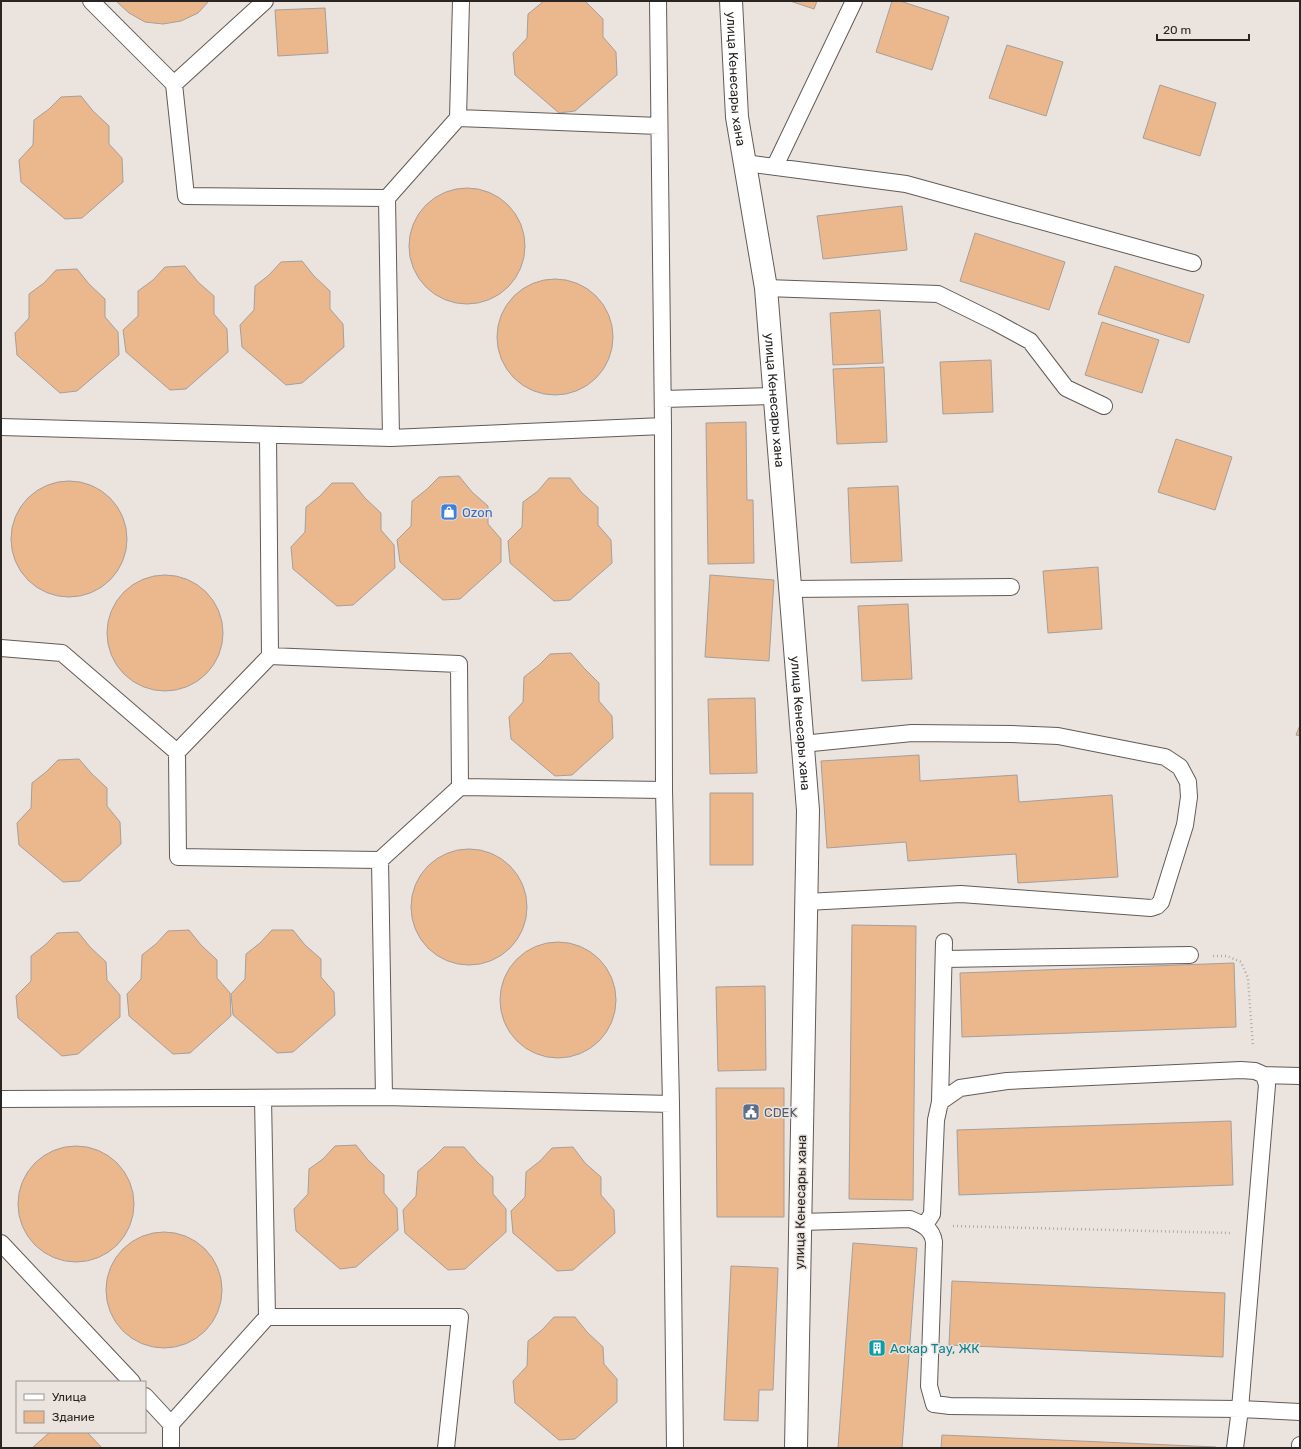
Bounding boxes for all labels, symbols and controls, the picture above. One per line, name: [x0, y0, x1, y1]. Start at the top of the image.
street label: улица Кенесары хана: [724, 11, 749, 147]
scale bar: [1157, 16, 1249, 42]
text: 20 m: [1163, 23, 1191, 37]
street label: улица Кенесары хана: [762, 332, 787, 468]
shop icon: Ozon: [439, 502, 459, 522]
place label: Ozon: [462, 505, 493, 520]
street label: улица Кенесары хана: [788, 655, 813, 791]
public building icon: CDEK: [741, 1102, 761, 1122]
place label: CDEK: [764, 1105, 797, 1120]
street label: улица Кенесары хана: [792, 1135, 809, 1270]
building icon: Аскар Тау, ЖК: [867, 1338, 887, 1358]
place label: Аскар Тау, ЖК: [890, 1341, 980, 1356]
legend: [16, 1381, 146, 1433]
text: Улица: [52, 1390, 86, 1404]
text: Здание: [52, 1410, 95, 1424]

